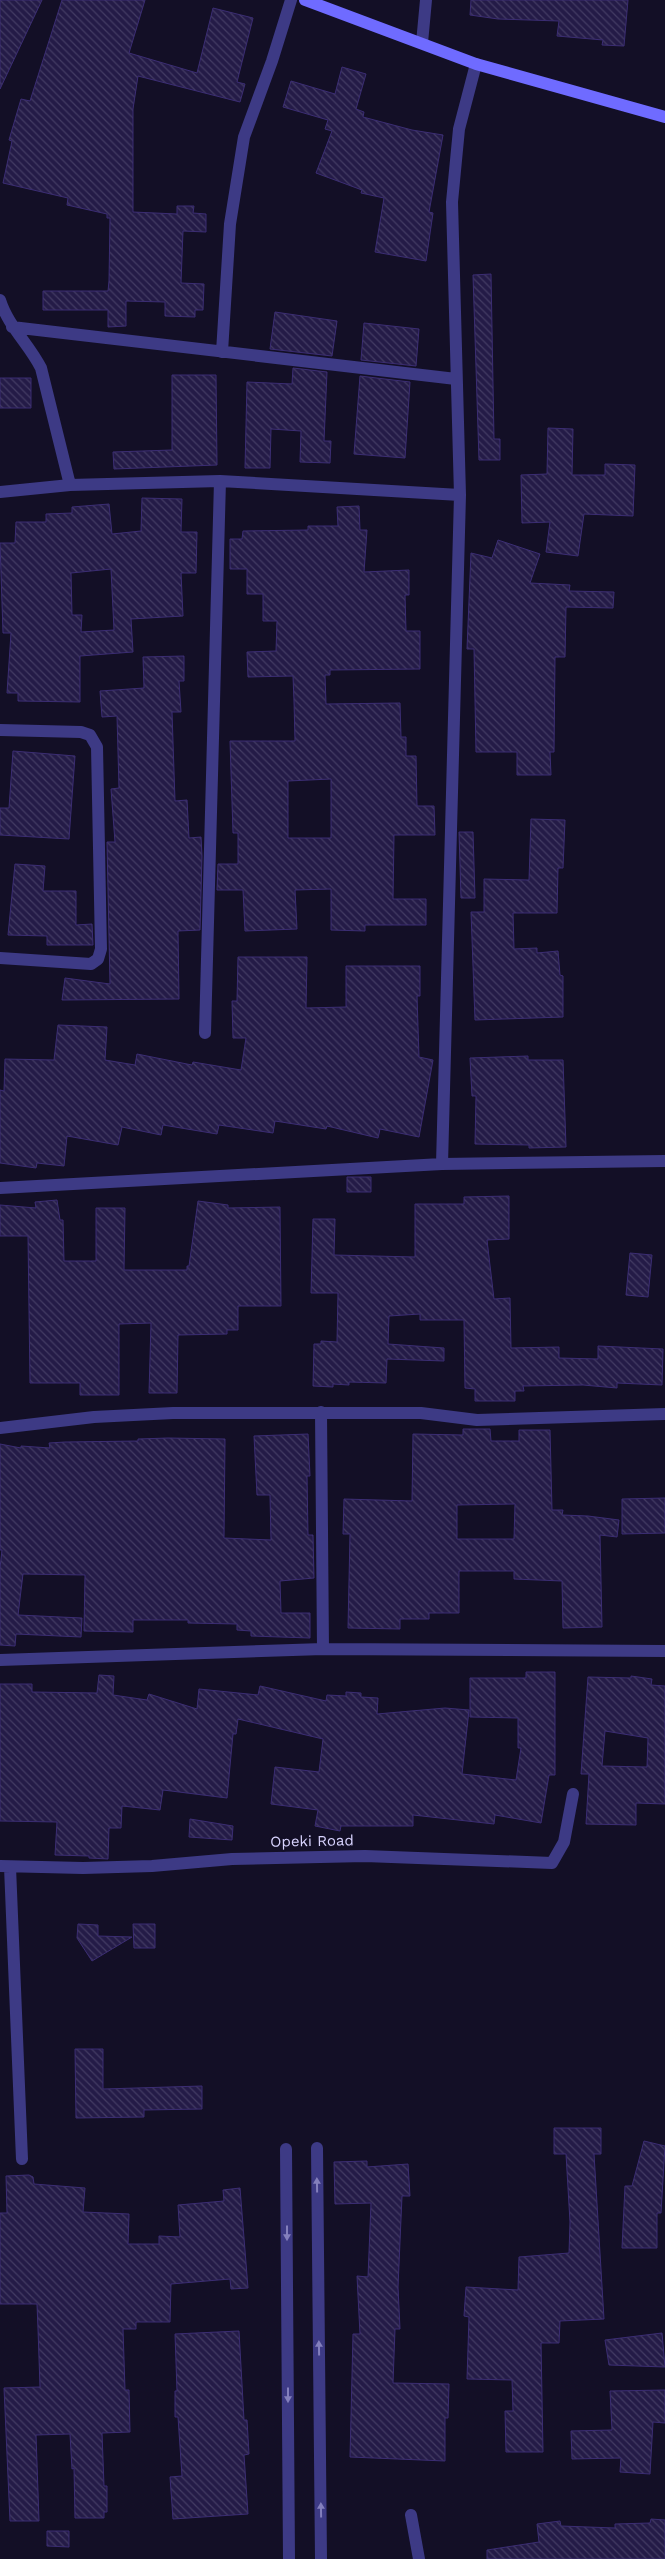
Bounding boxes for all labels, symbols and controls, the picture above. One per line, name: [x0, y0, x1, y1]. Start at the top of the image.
street label: Opeki Road: [270, 1831, 354, 1851]
one-way arrow: [313, 2177, 321, 2193]
one-way arrow: [283, 2225, 291, 2241]
one-way arrow: [315, 2340, 323, 2356]
one-way arrow: [284, 2387, 292, 2403]
one-way arrow: [317, 2502, 325, 2518]

